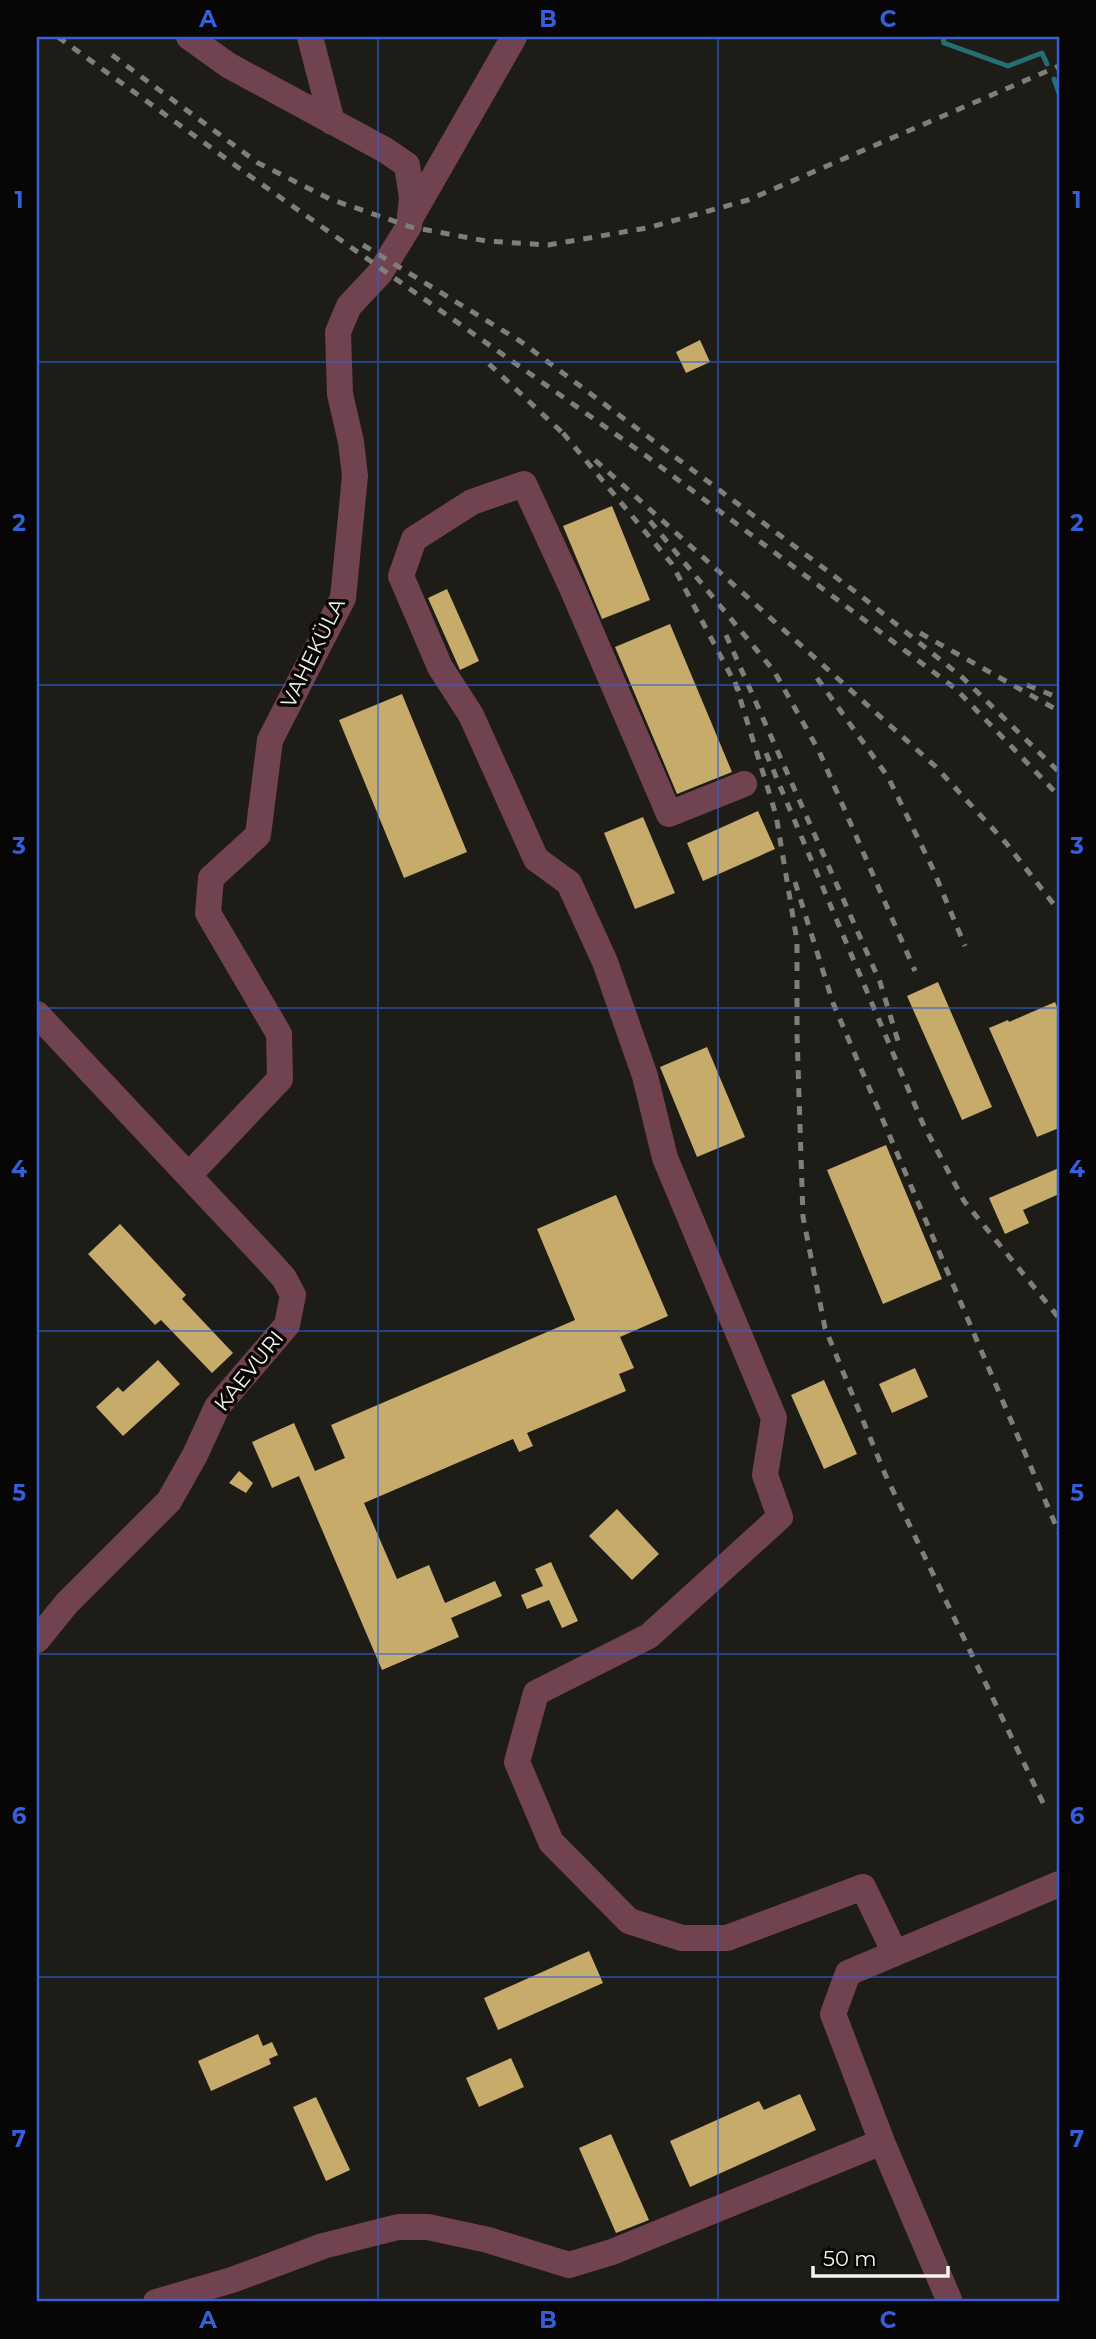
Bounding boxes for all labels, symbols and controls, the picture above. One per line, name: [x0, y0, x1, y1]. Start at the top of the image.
text: A: [198, 5, 217, 33]
text: B: [539, 5, 557, 33]
text: C: [880, 5, 897, 33]
text: 1: [14, 186, 24, 214]
text: 1: [1072, 186, 1082, 214]
text: 2: [12, 509, 26, 537]
text: 2: [1070, 509, 1084, 537]
street label: VAHEKÜLA: [275, 593, 350, 712]
text: 3: [11, 832, 26, 860]
text: 3: [1069, 832, 1084, 860]
text: 4: [11, 1155, 27, 1183]
text: 4: [1069, 1155, 1085, 1183]
street label: KAEVURI: [209, 1325, 289, 1416]
text: 5: [12, 1479, 26, 1507]
text: 5: [1070, 1479, 1084, 1507]
text: 6: [12, 1802, 27, 1830]
text: 6: [1070, 1802, 1085, 1830]
text: 7: [12, 2125, 26, 2153]
text: 7: [1070, 2125, 1084, 2153]
scale bar: [813, 2234, 947, 2278]
text: 50 m: [823, 2246, 877, 2271]
text: A: [198, 2306, 217, 2334]
text: B: [539, 2306, 557, 2334]
text: C: [880, 2306, 897, 2334]

